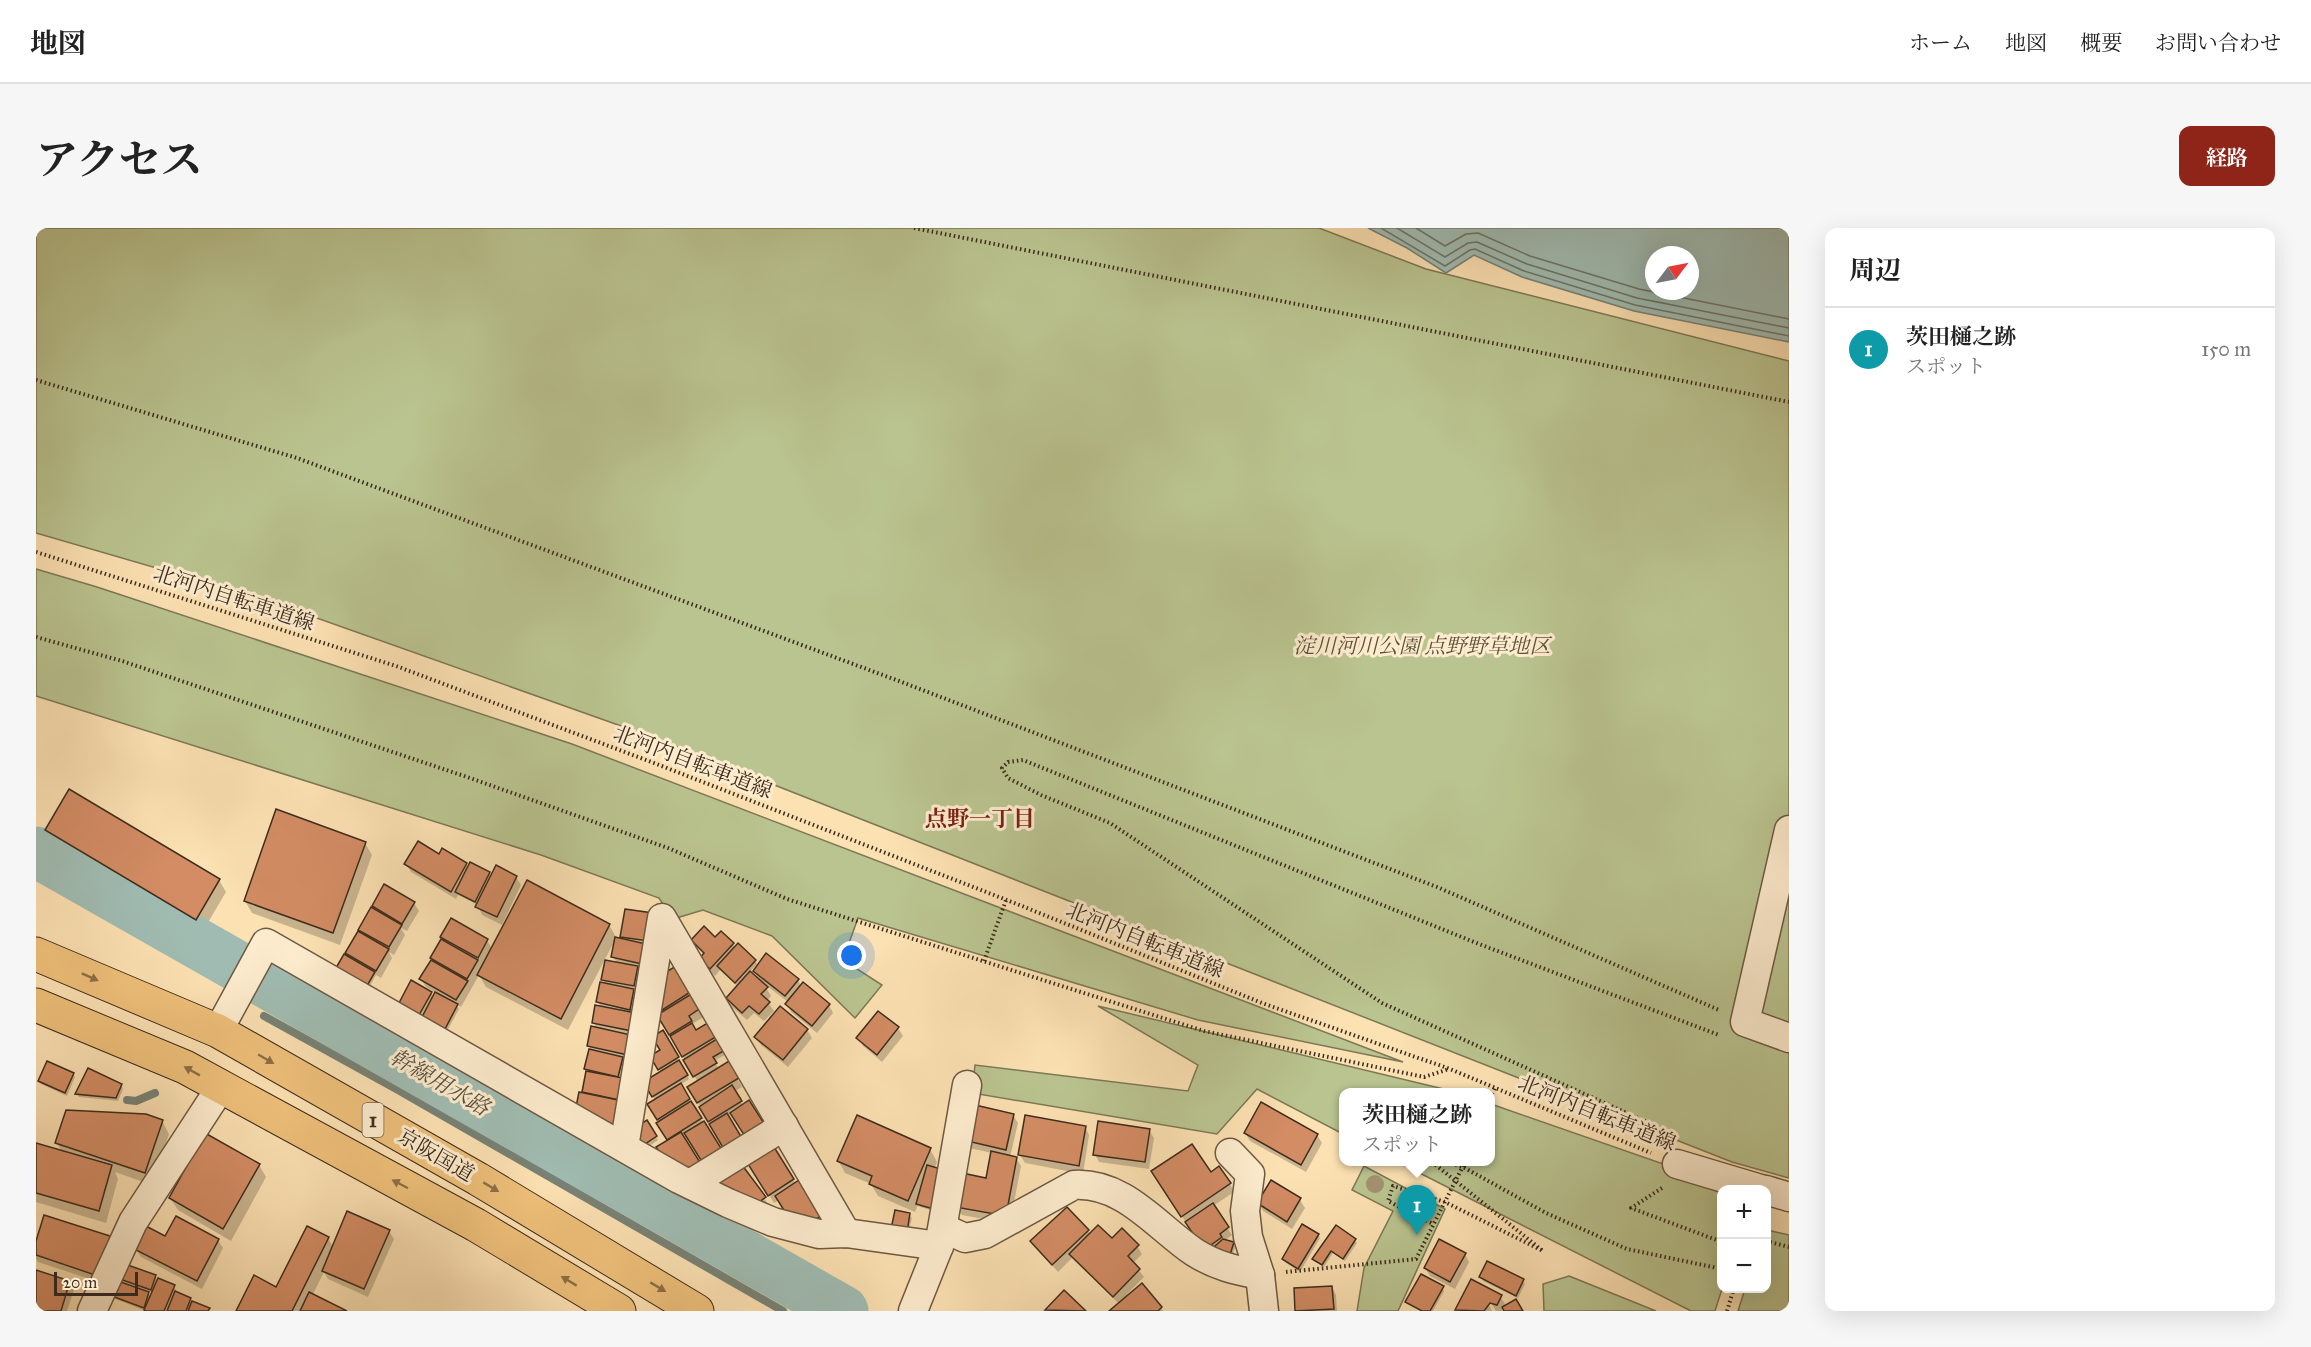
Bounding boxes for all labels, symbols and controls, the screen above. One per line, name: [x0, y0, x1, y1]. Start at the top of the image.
text: 地図: [30, 26, 86, 61]
text: ホーム: [1909, 30, 1972, 56]
text: 地図: [2005, 30, 2047, 56]
text: 概要: [2080, 30, 2122, 56]
text: お問い合わせ: [2155, 30, 2281, 56]
button: 経路: [2179, 126, 2275, 186]
text: アクセス: [36, 134, 203, 186]
north arrow: [1645, 246, 1699, 300]
text: 周辺: [1849, 254, 1901, 286]
text: 茨田樋之跡: [1906, 323, 2016, 350]
text: 1: [1865, 337, 1872, 361]
text: 150 m: [2201, 337, 2251, 361]
text: スポット: [1906, 354, 1986, 378]
street label: 北河内自転車道線: [150, 560, 318, 636]
park label: 淀川河川公園 点野野草地区: [1294, 633, 1553, 659]
street label: 北河内自転車道線: [610, 720, 776, 804]
district label: 点野一丁目: [925, 805, 1035, 832]
street label: 北河内自転車道線: [1062, 896, 1228, 984]
your location: [837, 941, 866, 970]
one-way arrow: [81, 973, 98, 982]
water label: 幹線用水路: [386, 1043, 496, 1122]
one-way arrow: [258, 1054, 275, 1064]
one-way arrow: [183, 1066, 200, 1076]
street label: 北河内自転車道線: [1514, 1069, 1680, 1157]
popup: [1339, 1088, 1495, 1166]
text: 茨田樋之跡: [1362, 1101, 1472, 1128]
road number: 1: [362, 1103, 384, 1137]
street label: 京阪国道: [393, 1123, 479, 1187]
text: スポット: [1362, 1132, 1442, 1156]
one-way arrow: [391, 1179, 408, 1189]
one-way arrow: [483, 1181, 499, 1192]
map controls: [1717, 1185, 1771, 1293]
button: +: [1717, 1185, 1771, 1239]
pin: 1: [1398, 1186, 1436, 1235]
button: −: [1717, 1239, 1771, 1293]
scale bar: [54, 1269, 138, 1296]
text: 20 m: [63, 1273, 97, 1292]
one-way arrow: [561, 1275, 577, 1286]
one-way arrow: [650, 1282, 666, 1293]

